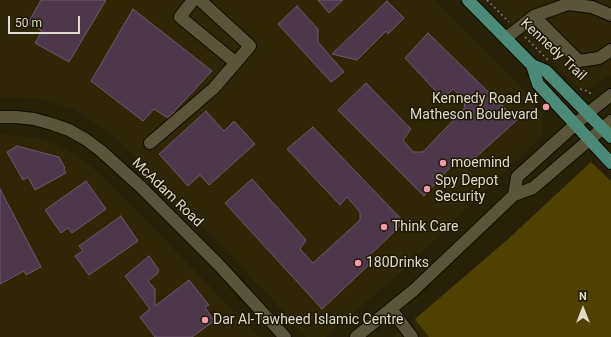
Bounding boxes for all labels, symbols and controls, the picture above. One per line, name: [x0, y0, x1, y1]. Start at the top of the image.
scale bar: [10, 8, 82, 34]
street label: Kennedy Trail: [517, 15, 589, 85]
text: 50 m: [15, 16, 42, 30]
place label: Kennedy Road At Matheson Boulevard: [410, 91, 538, 124]
marker: Kennedy Road At Matheson Boulevard: [541, 102, 551, 112]
street label: McAdam Road: [128, 155, 206, 231]
place label: moemind: [451, 155, 510, 171]
marker: moemind: [438, 158, 448, 168]
place label: Spy Depot Security: [435, 173, 498, 206]
marker: Spy Depot Security: [422, 184, 432, 194]
place label: Think Care: [392, 219, 459, 235]
marker: Think Care: [379, 222, 389, 232]
place label: 180Drinks: [366, 255, 429, 271]
marker: 180Drinks: [353, 258, 363, 268]
north arrow: [563, 289, 603, 329]
text: N: [579, 290, 587, 303]
place label: Dar Al-Tawheed Islamic Centre: [213, 312, 403, 328]
marker: Dar Al-Tawheed Islamic Centre: [200, 315, 210, 325]

